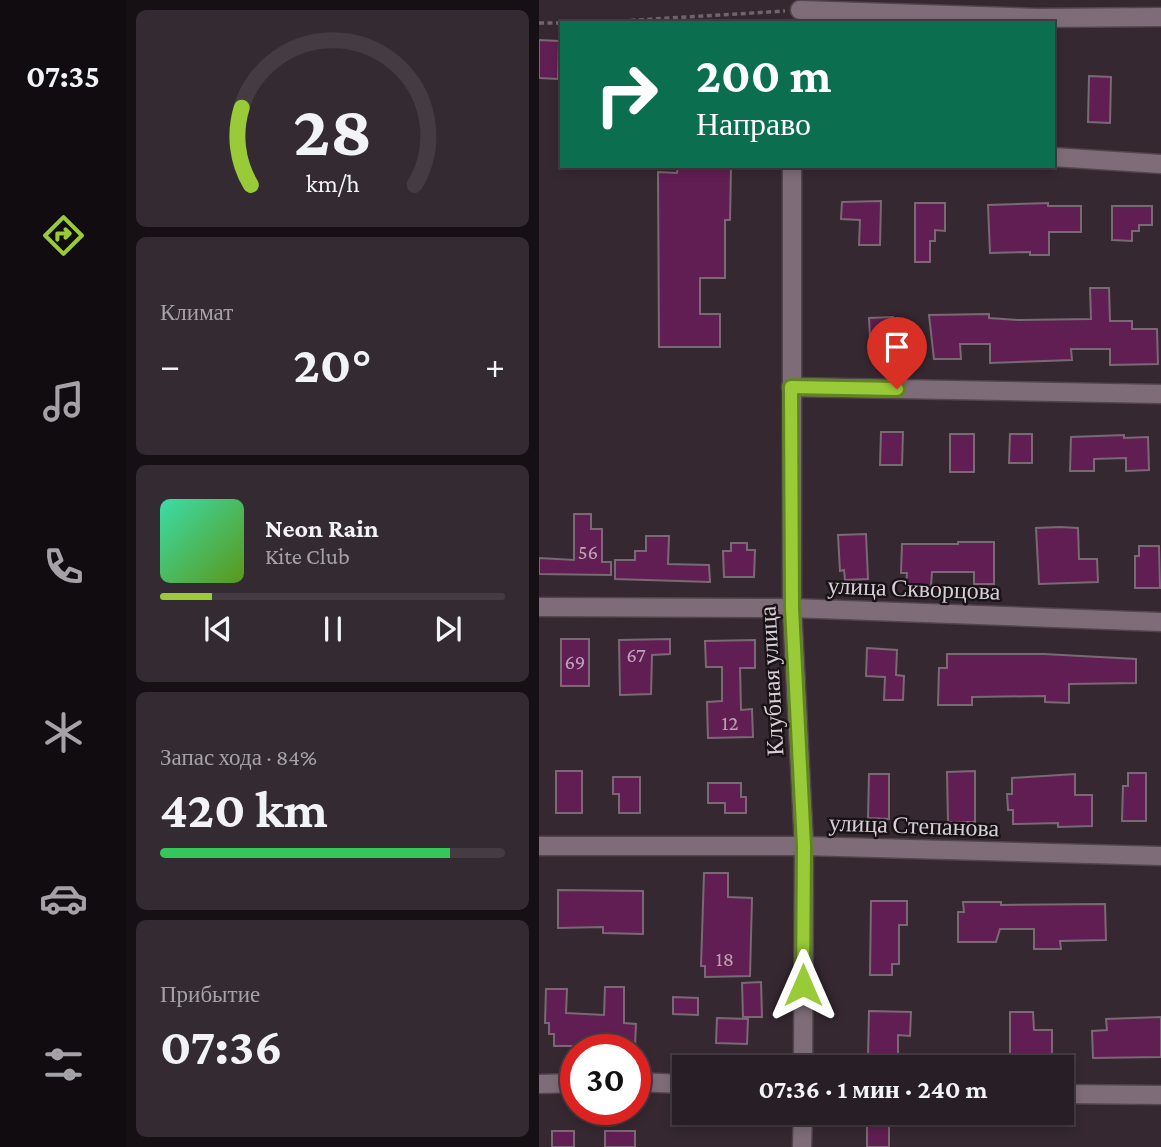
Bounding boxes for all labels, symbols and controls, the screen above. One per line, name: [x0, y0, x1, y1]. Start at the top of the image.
text: 200 m: [696, 48, 831, 103]
icon: right: [581, 49, 672, 140]
text: 07:35: [26, 58, 100, 94]
text: 28: [293, 90, 372, 171]
text: Направо: [696, 106, 811, 142]
text: km/h: [306, 170, 359, 197]
icon: directions: [39, 211, 88, 260]
text: Климат: [160, 299, 233, 325]
pin: [867, 317, 927, 389]
icon: arrive: [878, 328, 916, 366]
text: 20°: [293, 335, 372, 393]
text: −: [160, 344, 180, 386]
text: +: [485, 344, 505, 386]
icon: music: [39, 377, 88, 426]
text: Neon Rain: [265, 514, 379, 543]
house number: 56: [578, 540, 598, 564]
icon: phone: [39, 542, 88, 591]
text: Kite Club: [265, 543, 350, 569]
street label: улица Скворцова: [827, 571, 1001, 605]
street label: Клубная улица: [754, 605, 788, 757]
icon: previous: [199, 610, 237, 648]
icon: pause: [314, 610, 352, 648]
icon: next: [429, 610, 467, 648]
house number: 67: [626, 643, 646, 667]
house number: 69: [565, 650, 585, 674]
icon: climate: [39, 708, 88, 757]
house number: 12: [722, 711, 738, 735]
text: Запас хода · 84%: [160, 744, 317, 770]
text: 420 km: [160, 780, 328, 838]
street label: улица Степанова: [828, 809, 1000, 841]
icon: car: [39, 874, 88, 923]
house number: 18: [716, 947, 734, 971]
position arrow: [766, 948, 840, 1022]
text: Прибытие: [160, 981, 260, 1007]
text: 07:36: [160, 1017, 283, 1075]
speed limit sign: 30: [560, 1034, 651, 1125]
icon: filters: [39, 1040, 88, 1089]
text: 07:36 · 1 мин · 240 m: [759, 1075, 988, 1104]

